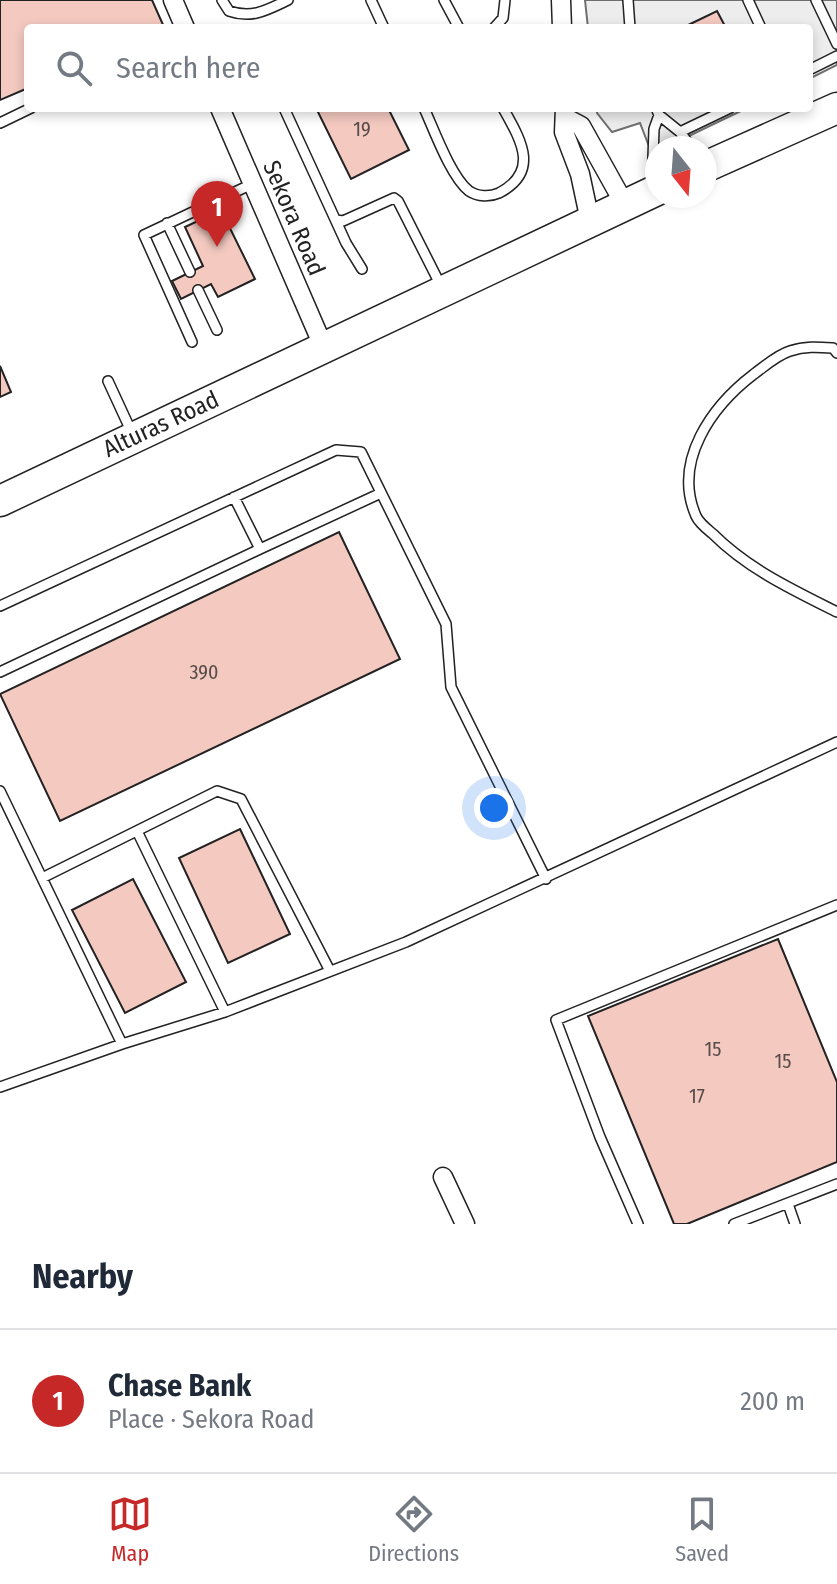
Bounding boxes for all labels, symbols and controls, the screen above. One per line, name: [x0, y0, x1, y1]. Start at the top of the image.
search box: [24, 24, 813, 112]
icon: search: [52, 46, 96, 90]
text: Search here: [116, 50, 261, 86]
house number: 19: [353, 117, 371, 141]
north arrow: [645, 136, 717, 208]
street label: Sekora Road: [257, 156, 331, 280]
pin: 1: [191, 181, 243, 247]
street label: Alturas Road: [99, 385, 223, 463]
house number: 390: [190, 660, 218, 684]
your location: [474, 788, 514, 828]
house number: 15: [705, 1037, 721, 1061]
house number: 15: [775, 1049, 791, 1073]
house number: 17: [689, 1084, 705, 1108]
text: Nearby: [32, 1256, 133, 1297]
text: Chase Bank: [108, 1368, 251, 1404]
text: 1: [53, 1386, 64, 1417]
text: 200 m: [740, 1386, 805, 1417]
text: Place · Sekora Road: [108, 1404, 314, 1435]
tab: Map: [108, 1492, 152, 1567]
tab: Directions: [368, 1492, 459, 1567]
tab: Saved: [675, 1492, 729, 1567]

